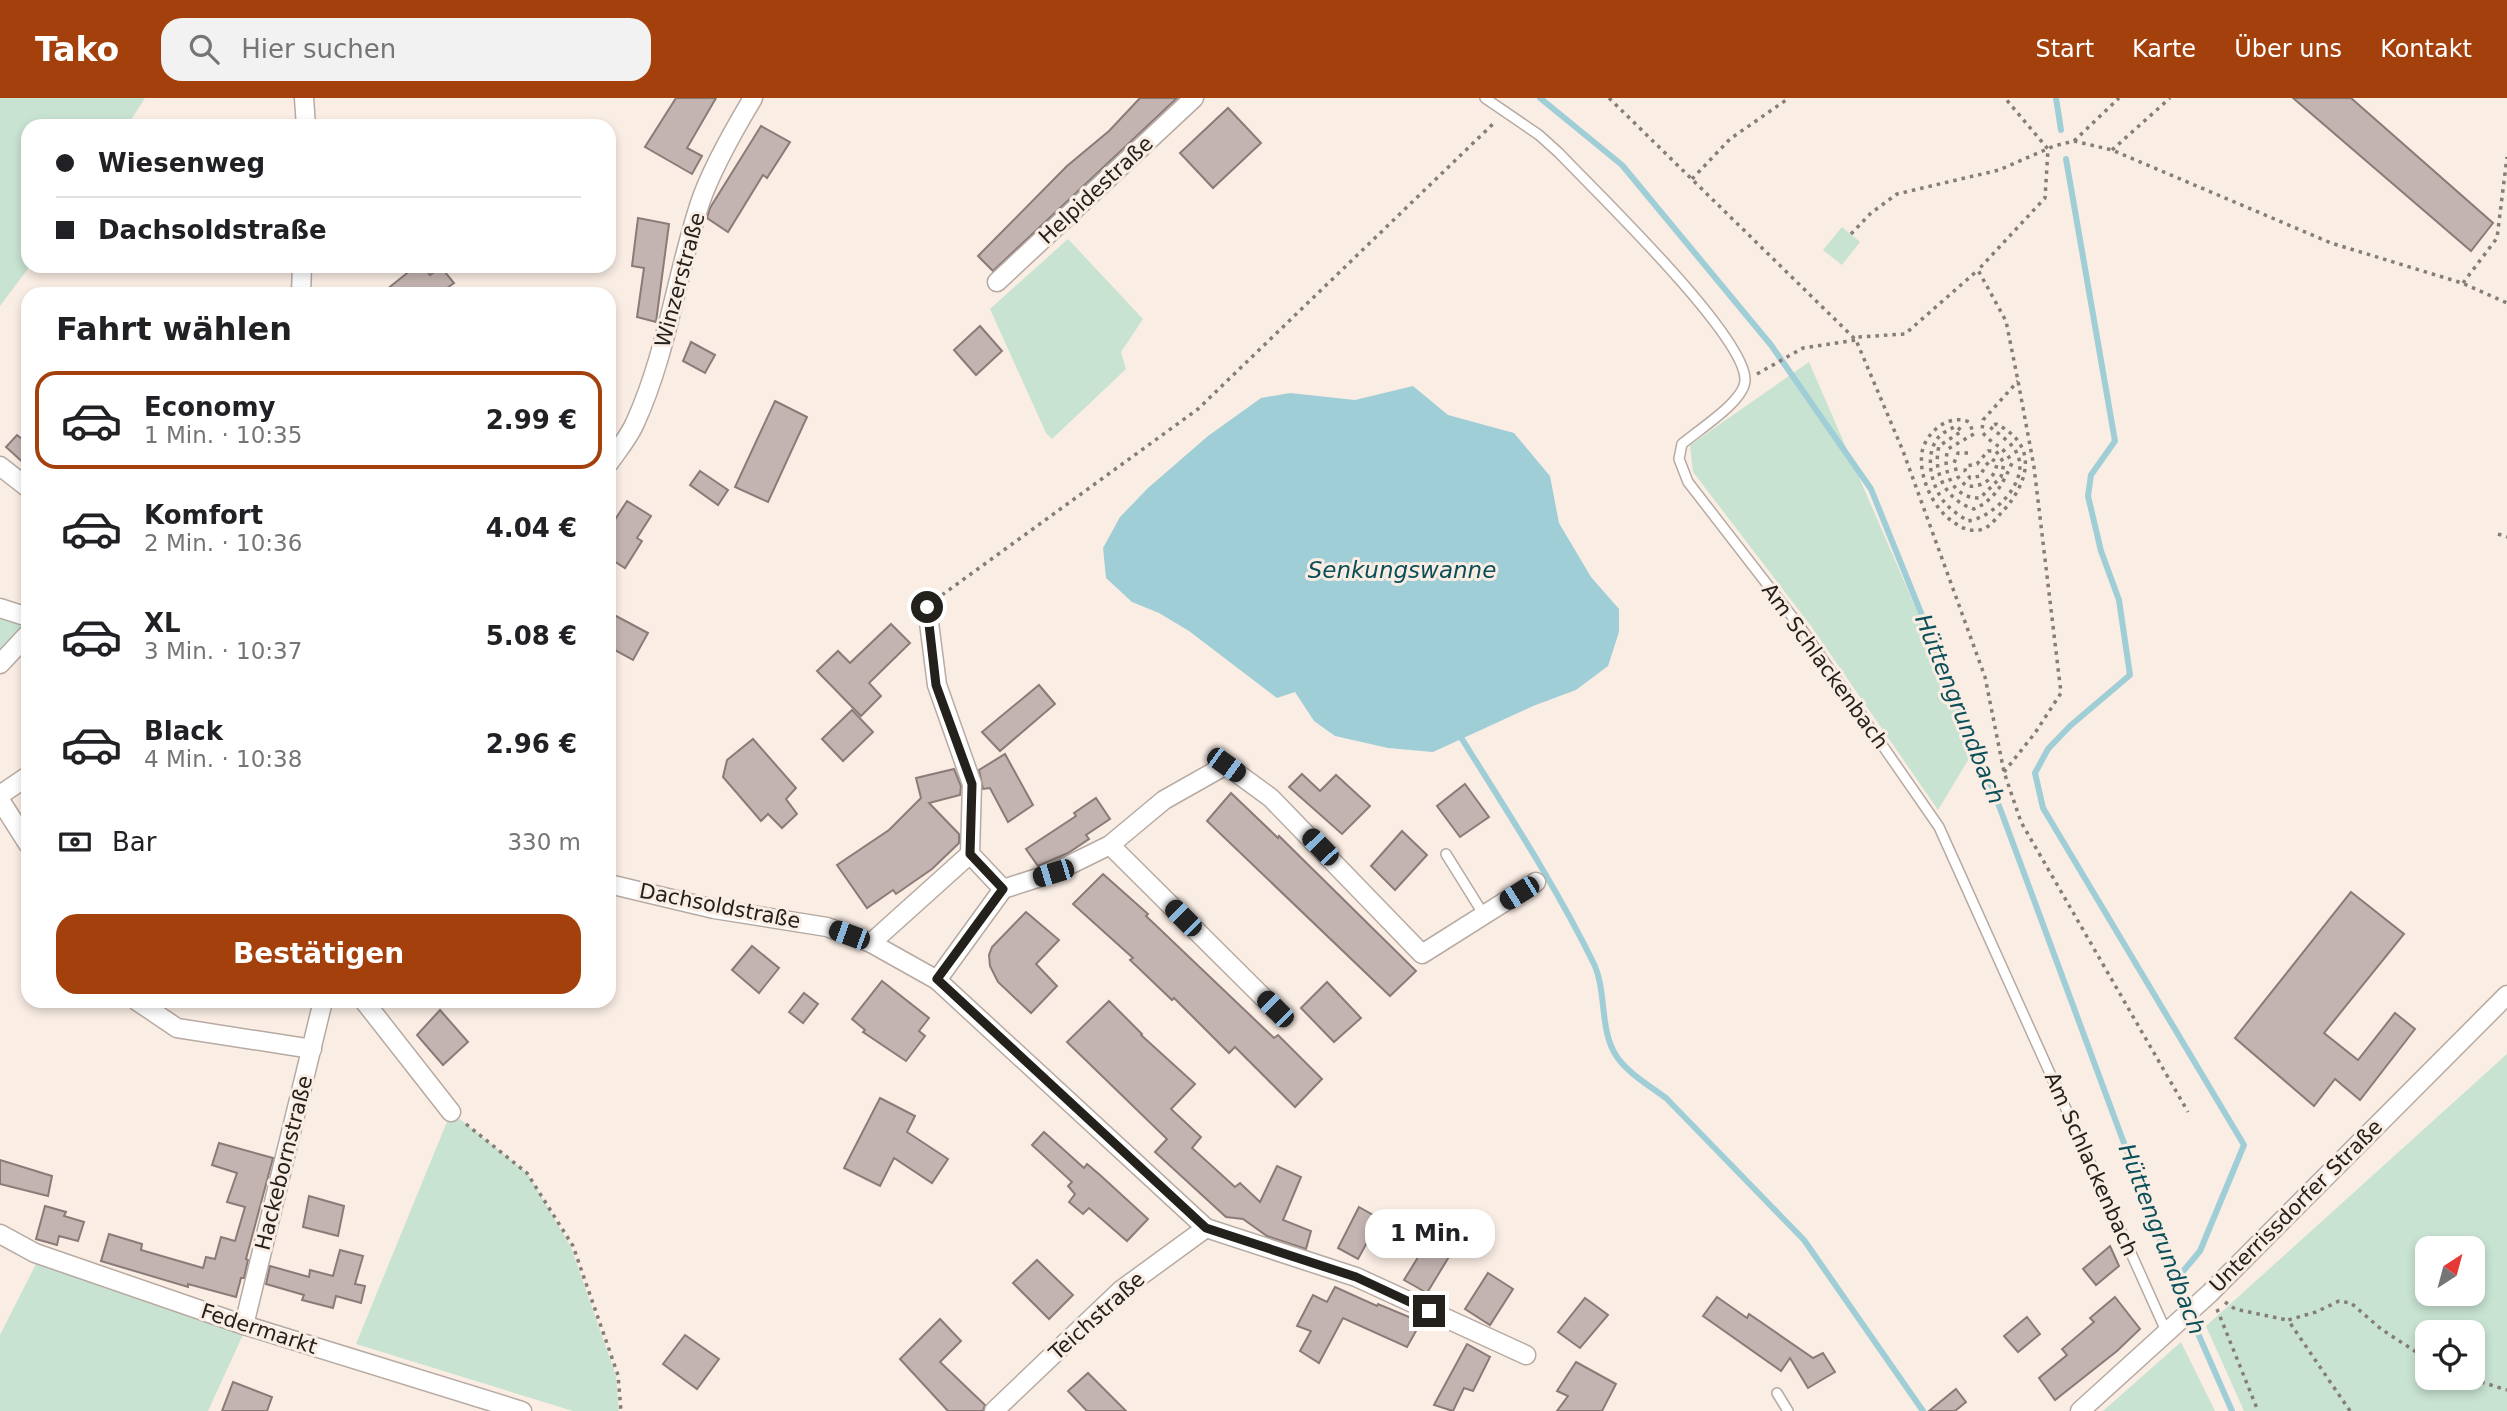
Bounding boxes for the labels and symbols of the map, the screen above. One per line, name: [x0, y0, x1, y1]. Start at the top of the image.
street label: Helpidestraße: [1034, 131, 1158, 249]
street label: Winzerstraße: [650, 210, 710, 350]
water label: Senkungswanne: [1308, 557, 1496, 583]
street label: Am Schlackenbach: [1757, 579, 1893, 753]
route start: [911, 591, 943, 623]
water label: Hüttengrundbach: [1910, 610, 2010, 808]
car: [1203, 744, 1250, 786]
car: [1298, 825, 1343, 869]
car: [1030, 857, 1077, 889]
car: [1496, 873, 1543, 913]
street label: Dachsoldstraße: [637, 879, 803, 933]
car: [1161, 896, 1206, 940]
car: [826, 918, 873, 952]
car: [1253, 987, 1298, 1031]
street label: Am Schlackenbach: [2040, 1068, 2142, 1260]
street label: Hackebornstraße: [251, 1073, 317, 1253]
street label: Unterrissdorfer Straße: [2205, 1115, 2387, 1297]
water label: Hüttengrundbach: [2114, 1140, 2210, 1338]
callout: 1 Min.: [1364, 1210, 1494, 1258]
north arrow: [2415, 1236, 2485, 1306]
street label: Teichstraße: [1044, 1267, 1150, 1366]
route end: [1413, 1295, 1445, 1327]
street label: Federmarkt: [198, 1299, 320, 1359]

